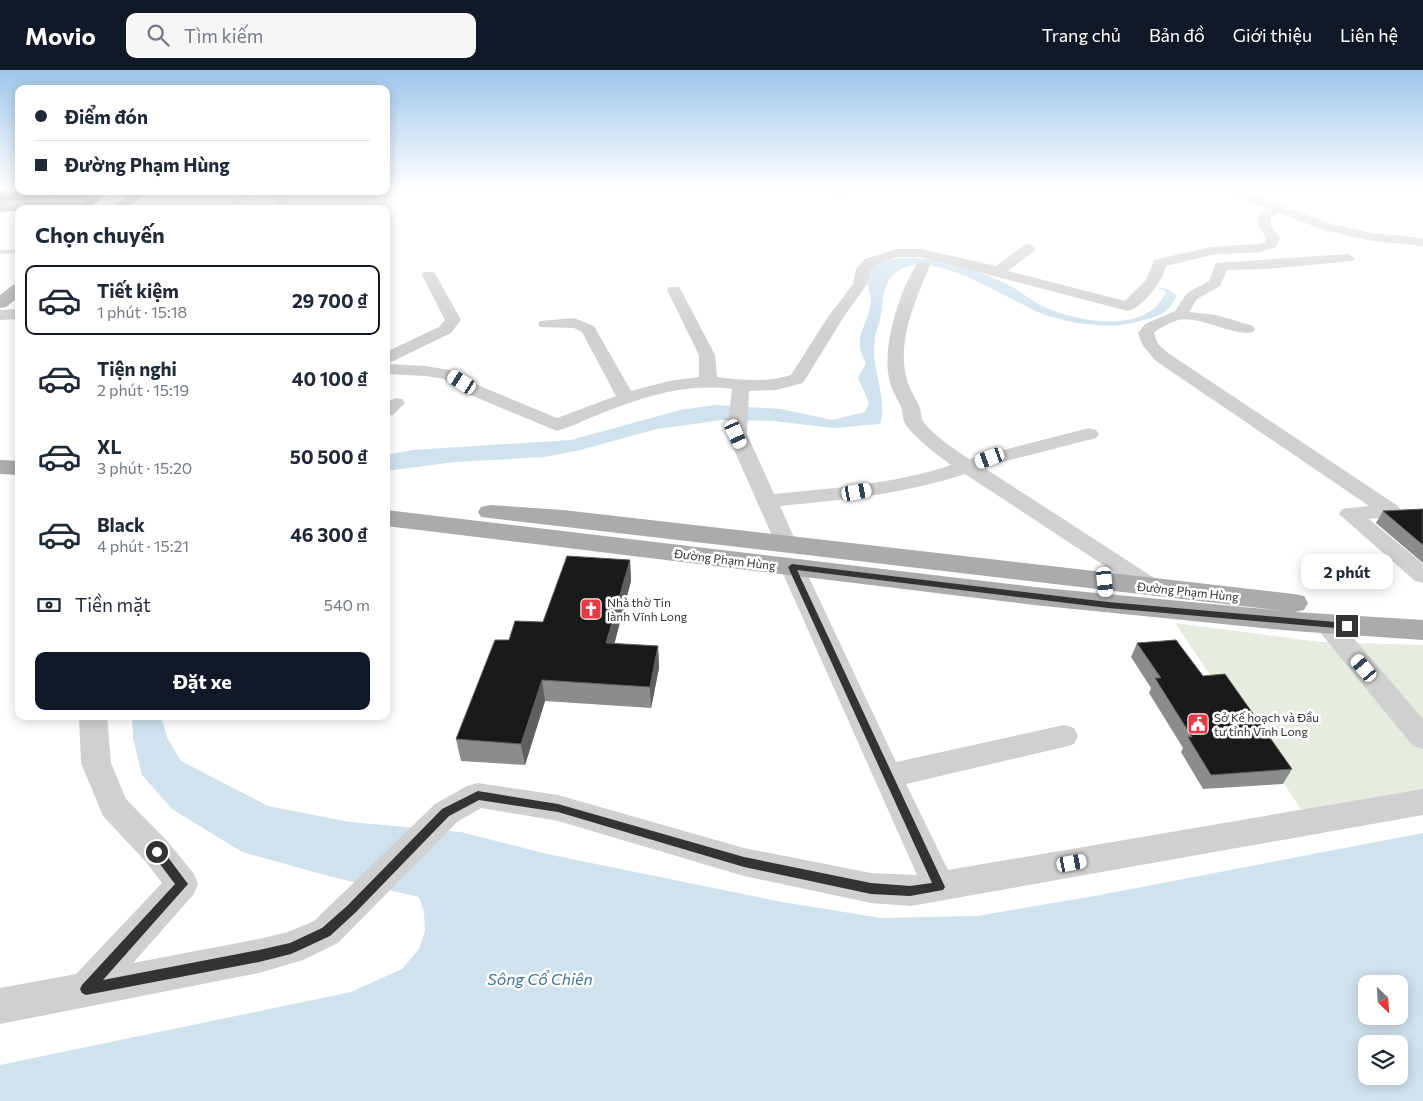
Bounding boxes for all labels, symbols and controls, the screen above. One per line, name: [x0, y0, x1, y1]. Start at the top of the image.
search box: [126, 13, 476, 58]
text: Movio: [25, 21, 96, 50]
icon: search: [144, 21, 172, 49]
text: Tìm kiếm: [184, 24, 263, 47]
text: Trang chủ: [1042, 24, 1121, 46]
text: Bản đồ: [1149, 24, 1205, 46]
text: Giới thiệu: [1233, 24, 1312, 46]
text: Liên hệ: [1340, 24, 1398, 46]
text: Điểm đón: [65, 105, 148, 128]
text: Đường Phạm Hùng: [65, 153, 230, 176]
text: Chọn chuyến: [35, 221, 165, 248]
icon: car: [37, 278, 82, 323]
text: Tiết kiệm: [97, 279, 179, 302]
text: 29 700 ₫: [292, 289, 368, 312]
text: 1 phút · 15:18: [97, 302, 187, 321]
icon: car: [37, 356, 82, 401]
text: Tiện nghi: [97, 357, 177, 380]
text: 40 100 ₫: [292, 367, 368, 390]
car: [445, 368, 478, 396]
text: 2 phút · 15:19: [97, 380, 189, 399]
car: [723, 417, 748, 451]
icon: car: [37, 434, 82, 479]
text: XL: [97, 435, 122, 458]
text: 50 500 ₫: [290, 445, 368, 468]
car: [973, 446, 1006, 470]
text: 3 phút · 15:20: [97, 458, 192, 477]
car: [840, 482, 873, 502]
icon: car: [37, 512, 82, 557]
text: Black: [97, 513, 145, 536]
text: 46 300 ₫: [290, 523, 368, 546]
text: 4 phút · 15:21: [97, 536, 189, 555]
street label: Đường Phạm Hùng: [672, 546, 777, 572]
callout: 2 phút: [1301, 554, 1393, 588]
text: 2 phút: [1324, 562, 1370, 581]
car: [1095, 566, 1114, 598]
street label: Đường Phạm Hùng: [1135, 579, 1240, 603]
icon: cash: [35, 591, 63, 619]
text: Tiền mặt: [75, 593, 151, 616]
text: 540 m: [324, 595, 370, 614]
place label: Nhà thờ Tin lành Vĩnh Long: [607, 595, 688, 623]
church icon: Nhà thờ Tin lành Vĩnh Long: [579, 597, 603, 621]
route end: [1336, 615, 1358, 637]
button: Đặt xe: [35, 652, 370, 710]
car: [1348, 652, 1379, 684]
place label: Sở Kế hoạch và Đầu tư tỉnh Vĩnh Long: [1214, 710, 1319, 738]
public building icon: Sở Kế hoạch và Đầu tư tỉnh Vĩnh Long: [1186, 712, 1210, 736]
route start: [146, 841, 168, 863]
car: [1055, 853, 1088, 873]
water label: Sông Cổ Chiên: [487, 969, 593, 988]
north arrow: [1358, 975, 1408, 1025]
map controls: [1358, 975, 1408, 1085]
button: layers: [1358, 1035, 1408, 1085]

